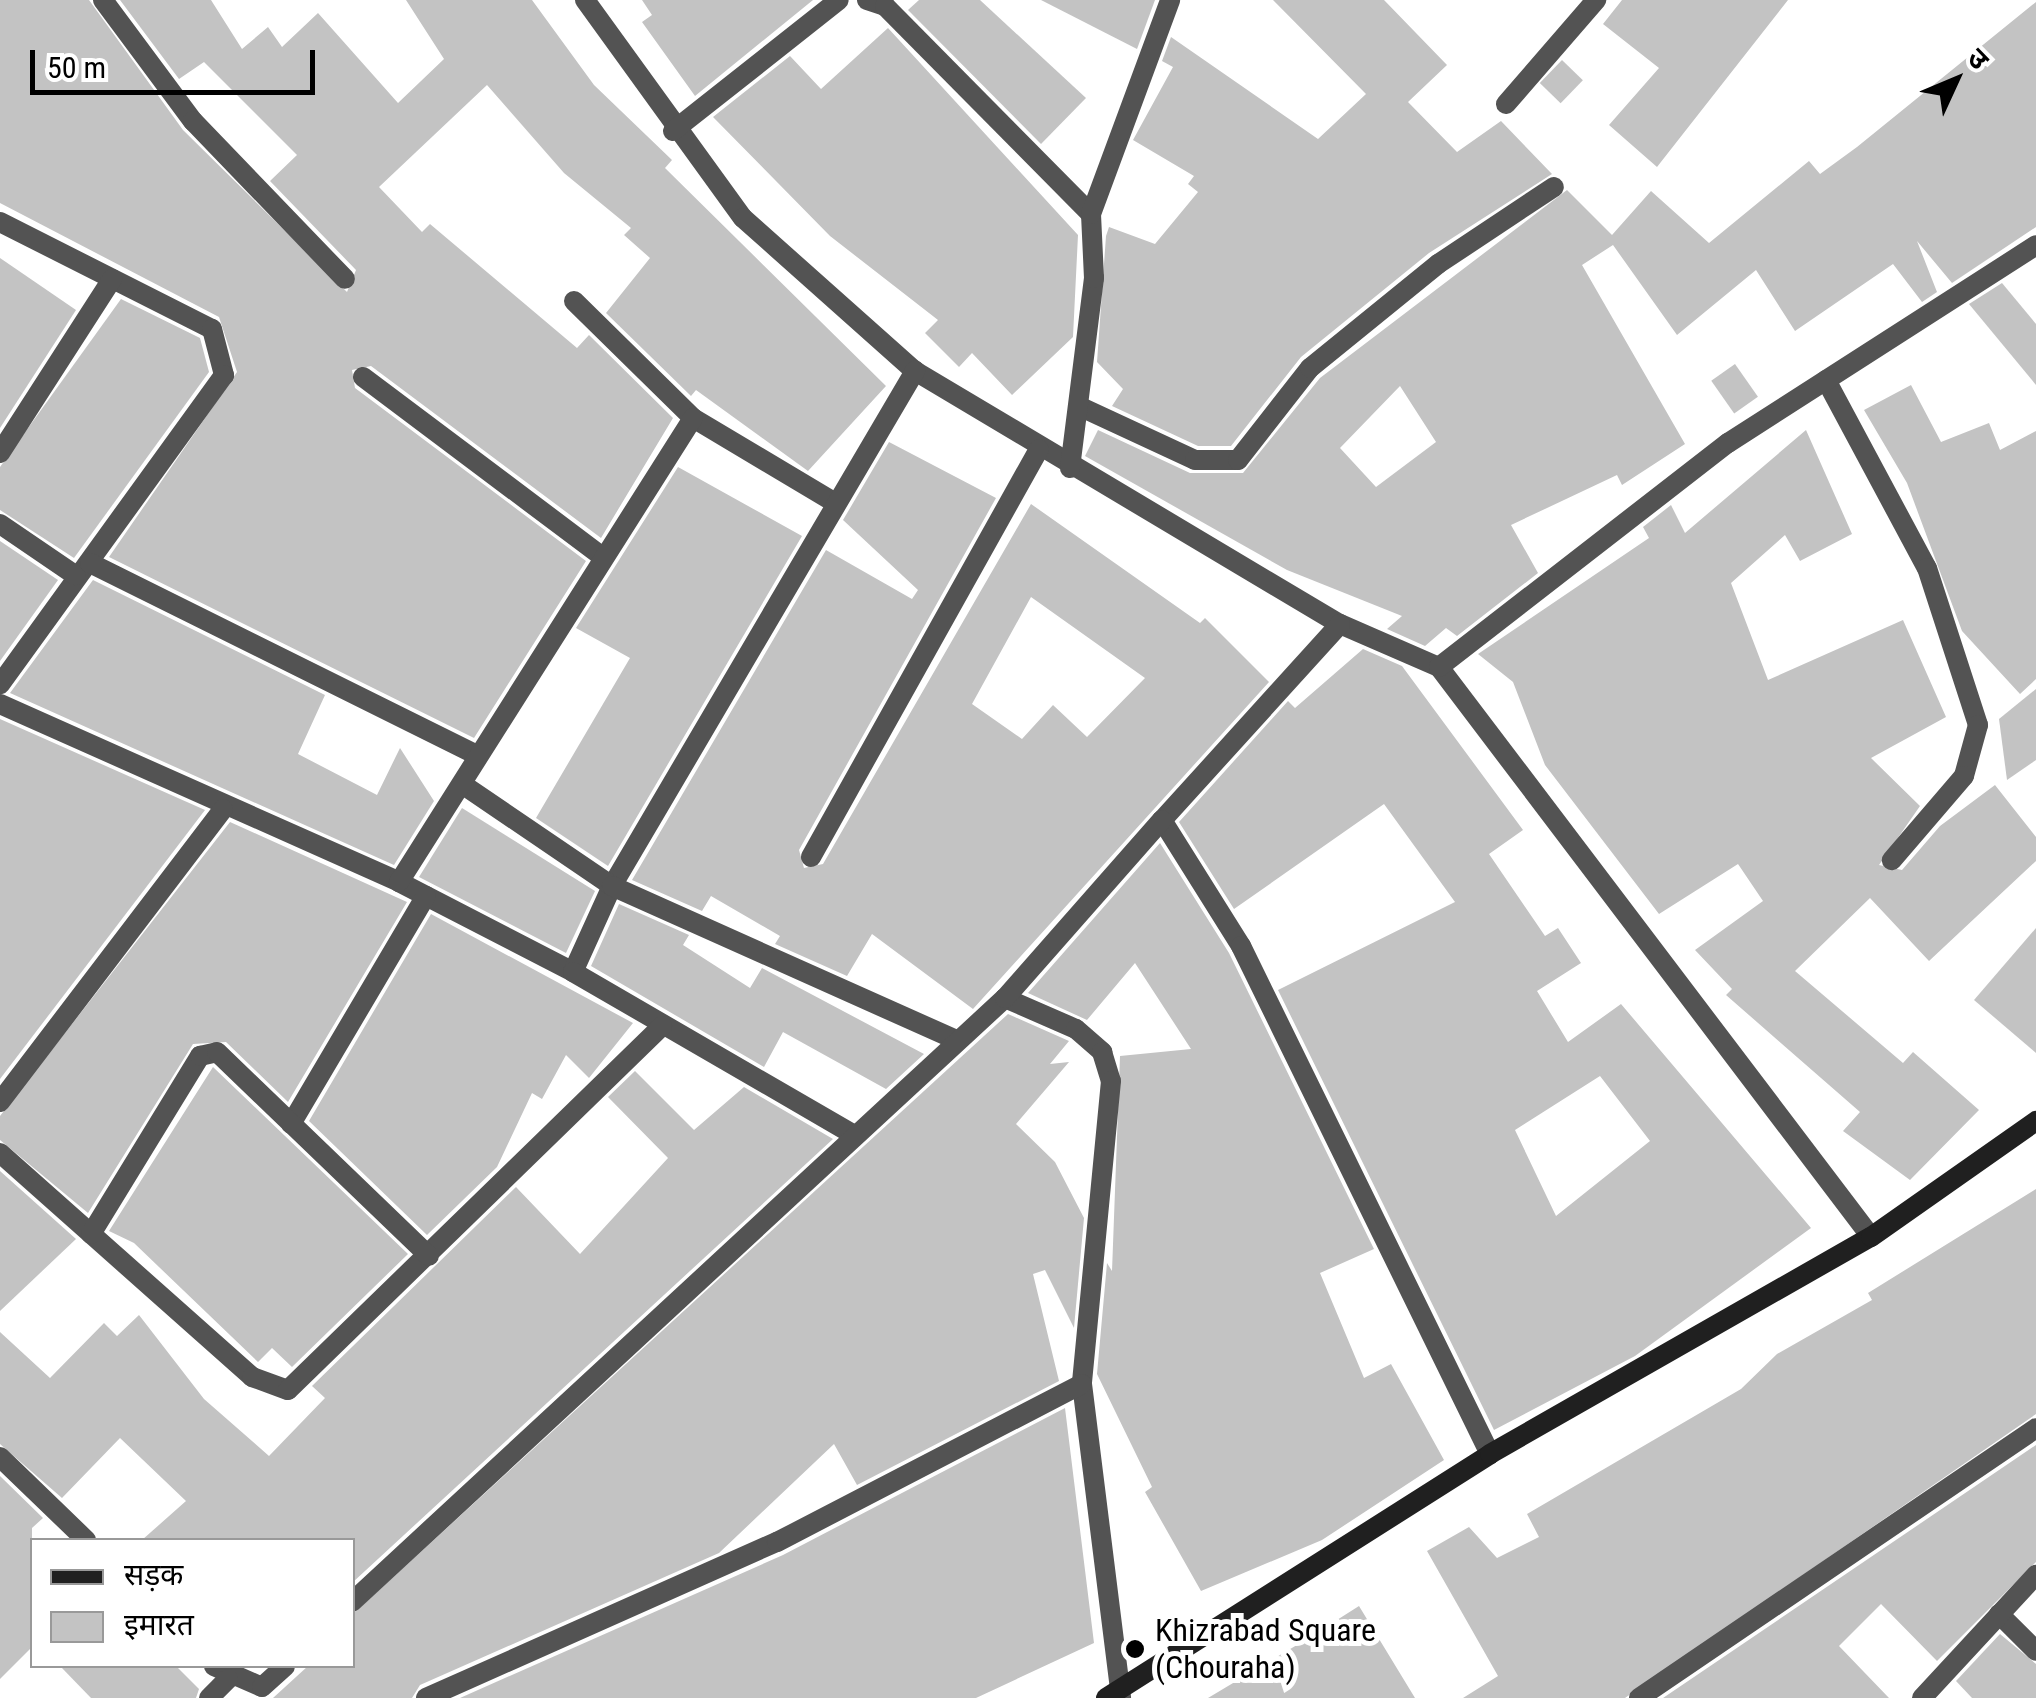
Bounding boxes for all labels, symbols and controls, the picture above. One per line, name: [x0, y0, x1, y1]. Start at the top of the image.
scale bar: [35, 30, 320, 92]
north arrow: [1906, 30, 2006, 130]
text: उ: [1960, 41, 1995, 76]
text: 50 m: [47, 50, 106, 85]
legend: [30, 1538, 355, 1668]
text: सड़क: [124, 1557, 183, 1592]
text: इमारत: [124, 1607, 194, 1642]
place label: Khizrabad Square (Chouraha): [1155, 1612, 1376, 1687]
marker: Khizrabad Square (Chouraha): [1124, 1638, 1146, 1660]

